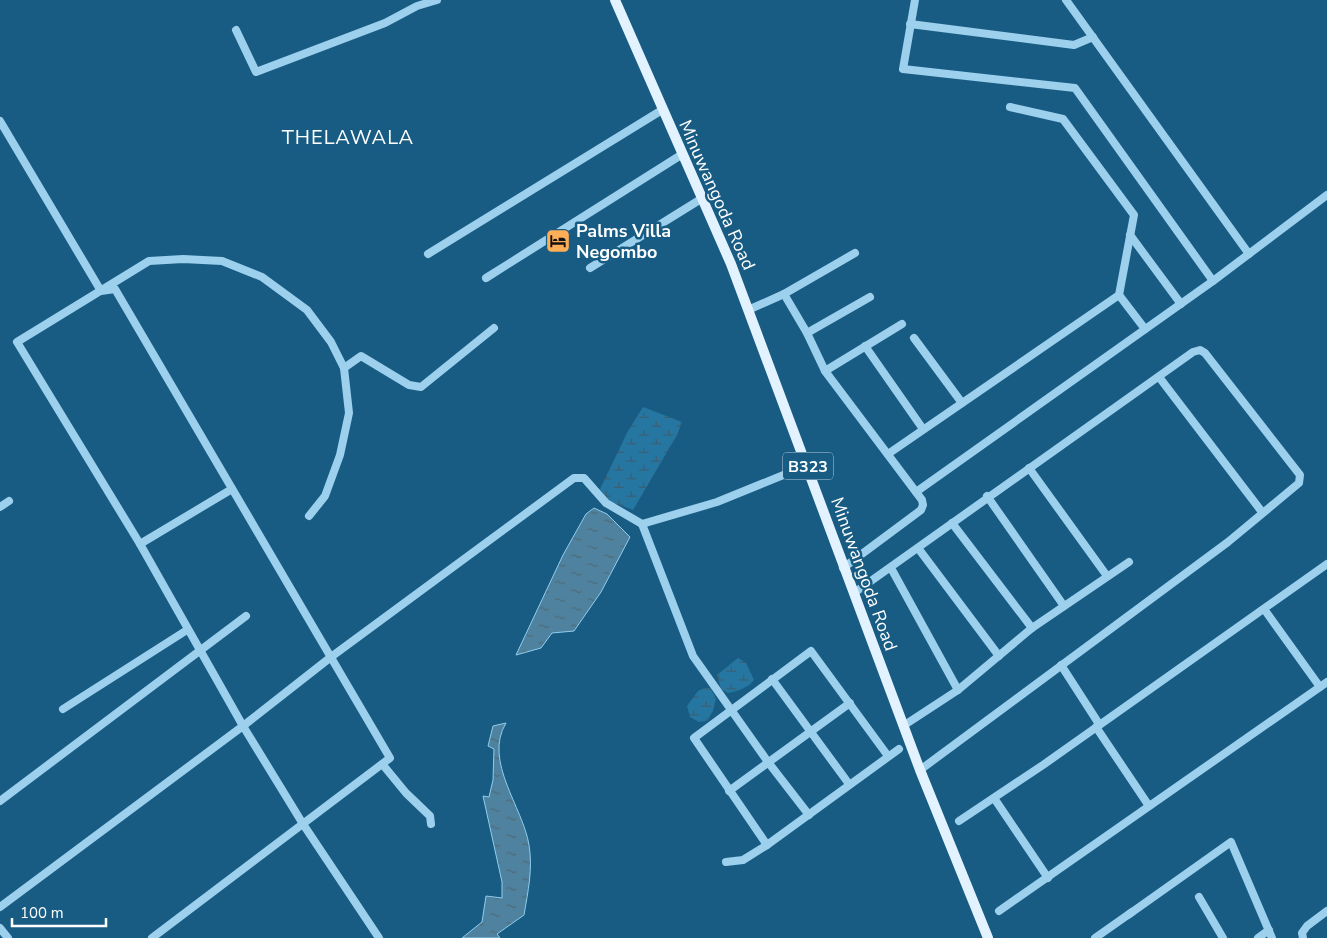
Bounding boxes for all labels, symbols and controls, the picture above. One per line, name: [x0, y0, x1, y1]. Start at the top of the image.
street label: Minuwangoda Road: [673, 116, 761, 274]
district label: THELAWALA: [282, 124, 414, 151]
place label: Palms Villa Negombo: [576, 219, 671, 264]
hotel icon: Palms Villa Negombo: [545, 228, 571, 254]
road number: B323: [783, 452, 833, 480]
street label: Minuwangoda Road: [825, 494, 903, 654]
scale bar: [12, 896, 106, 928]
text: 100 m: [20, 903, 64, 923]

